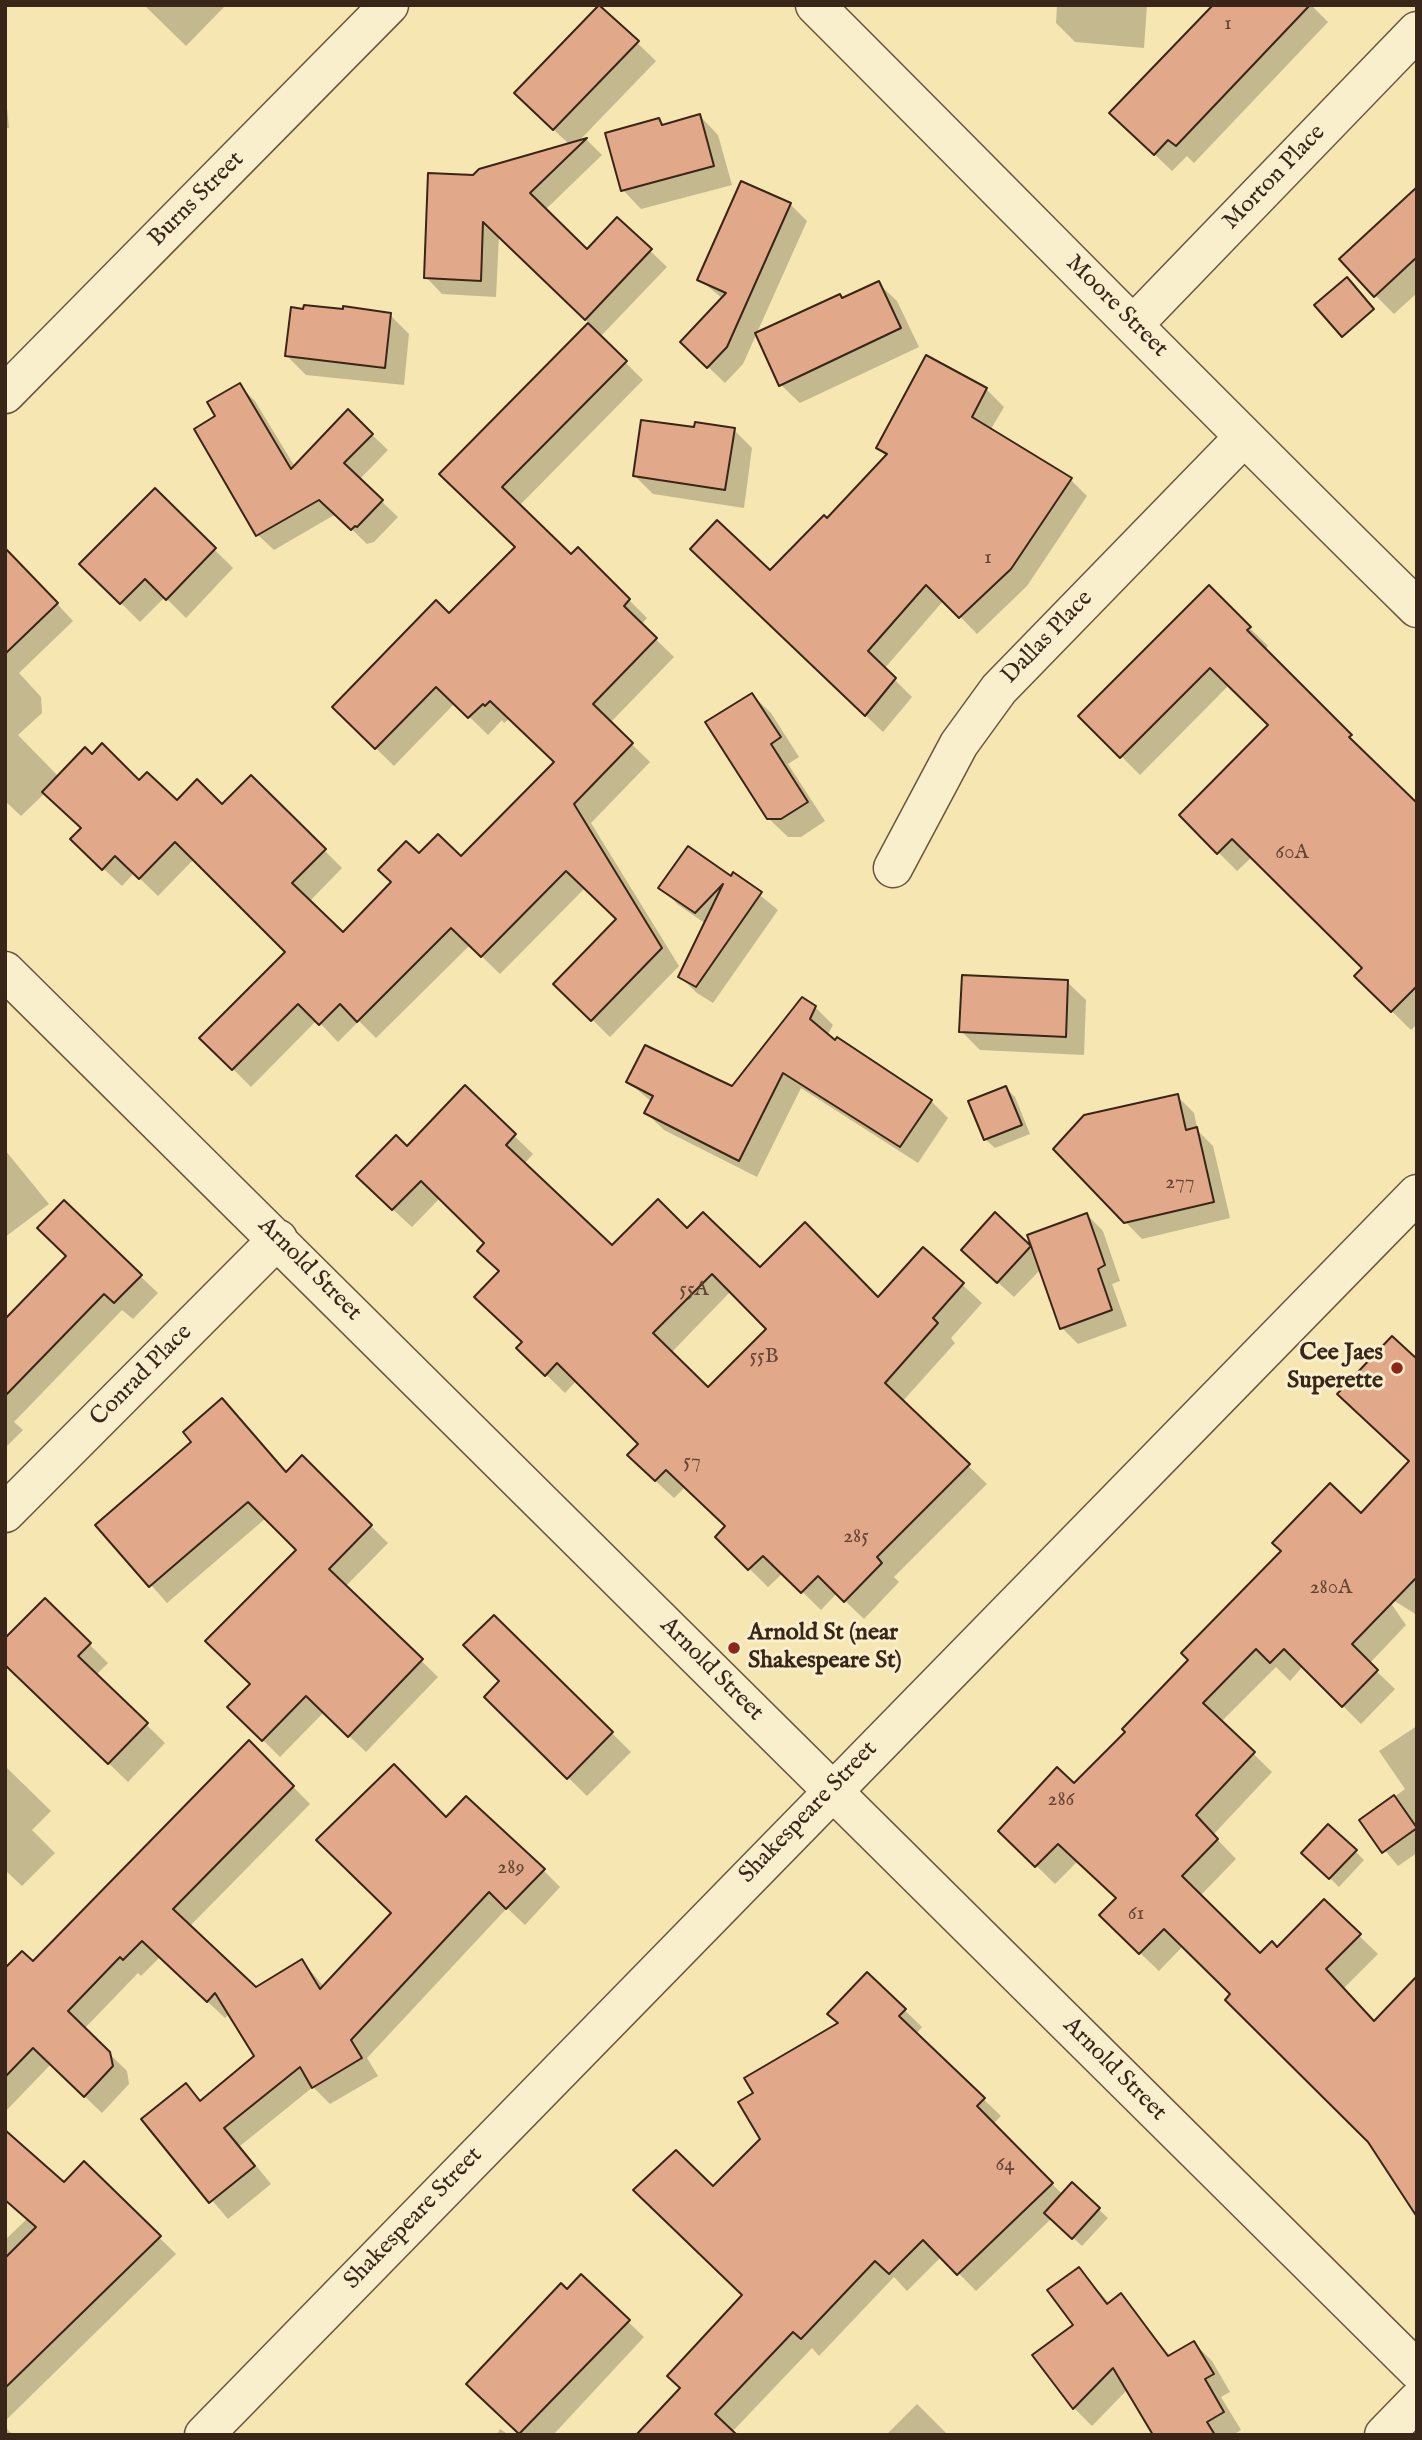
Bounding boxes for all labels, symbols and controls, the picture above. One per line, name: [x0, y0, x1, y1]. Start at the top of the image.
house number: 1: [1224, 12, 1232, 38]
street label: Morton Place: [1218, 119, 1332, 237]
street label: Burns Street: [143, 146, 251, 254]
street label: Moore Street: [1059, 250, 1173, 364]
house number: 1: [984, 546, 992, 572]
street label: Dallas Place: [996, 585, 1100, 691]
house number: 60A: [1275, 841, 1309, 867]
house number: 277: [1165, 1171, 1195, 1197]
street label: Arnold Street: [251, 1212, 367, 1328]
house number: 55A: [679, 1278, 709, 1304]
street label: Conrad Place: [85, 1319, 199, 1433]
place label: Cee Jaes Superette: [1287, 1340, 1383, 1396]
house number: 55B: [749, 1345, 779, 1371]
marker: Cee Jaes Superette: [1389, 1360, 1405, 1376]
house number: 57: [683, 1450, 701, 1476]
house number: 285: [843, 1525, 869, 1551]
house number: 280A: [1310, 1576, 1352, 1602]
street label: Arnold Street: [653, 1612, 769, 1728]
place label: Arnold St (near Shakespeare St): [748, 1620, 902, 1676]
marker: Arnold St (near Shakespeare St): [726, 1640, 742, 1656]
street label: Shakespeare Street: [734, 1736, 884, 1890]
house number: 286: [1048, 1788, 1074, 1814]
house number: 289: [497, 1856, 525, 1882]
house number: 61: [1128, 1902, 1144, 1928]
street label: Arnold Street: [1056, 2012, 1172, 2128]
street label: Shakespeare Street: [339, 2142, 489, 2296]
house number: 64: [995, 2153, 1015, 2179]

